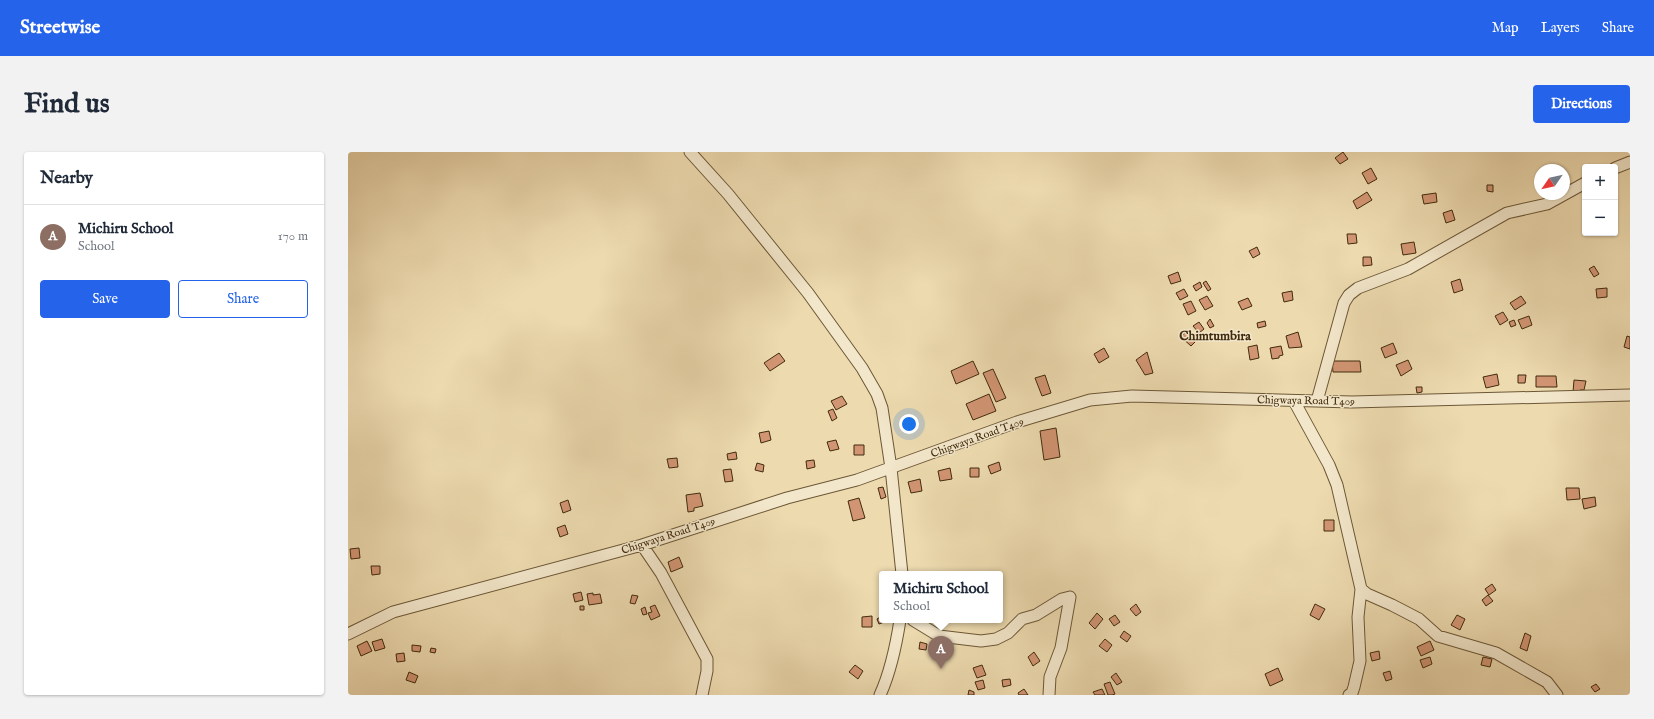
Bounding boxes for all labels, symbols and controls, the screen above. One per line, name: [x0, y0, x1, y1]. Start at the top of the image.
text: Streetwise: [20, 16, 100, 40]
text: Map: [1492, 19, 1519, 37]
text: Layers: [1541, 19, 1580, 37]
text: Share: [1602, 19, 1634, 37]
button: Directions: [1533, 85, 1630, 123]
text: Find us: [24, 87, 110, 122]
north arrow: [1534, 164, 1570, 200]
map controls: [1582, 164, 1618, 236]
button: +: [1582, 164, 1618, 200]
text: Nearby: [40, 168, 93, 189]
button: −: [1582, 200, 1618, 236]
text: Michiru School: [78, 219, 173, 238]
text: A: [49, 228, 57, 245]
text: 170 m: [278, 228, 308, 245]
text: School: [78, 238, 115, 255]
button: Save: [40, 280, 170, 318]
button: Share: [178, 280, 308, 318]
district label: Chimtumbira: [1179, 328, 1251, 345]
street label: Chigwaya Road T409: [1257, 393, 1355, 409]
your location: [899, 414, 919, 434]
street label: Chigwaya Road T409: [929, 415, 1026, 461]
street label: Chigwaya Road T409: [620, 514, 717, 558]
popup: [879, 571, 1003, 623]
text: Michiru School: [893, 579, 989, 598]
text: School: [893, 598, 930, 615]
pin: A: [928, 636, 954, 669]

